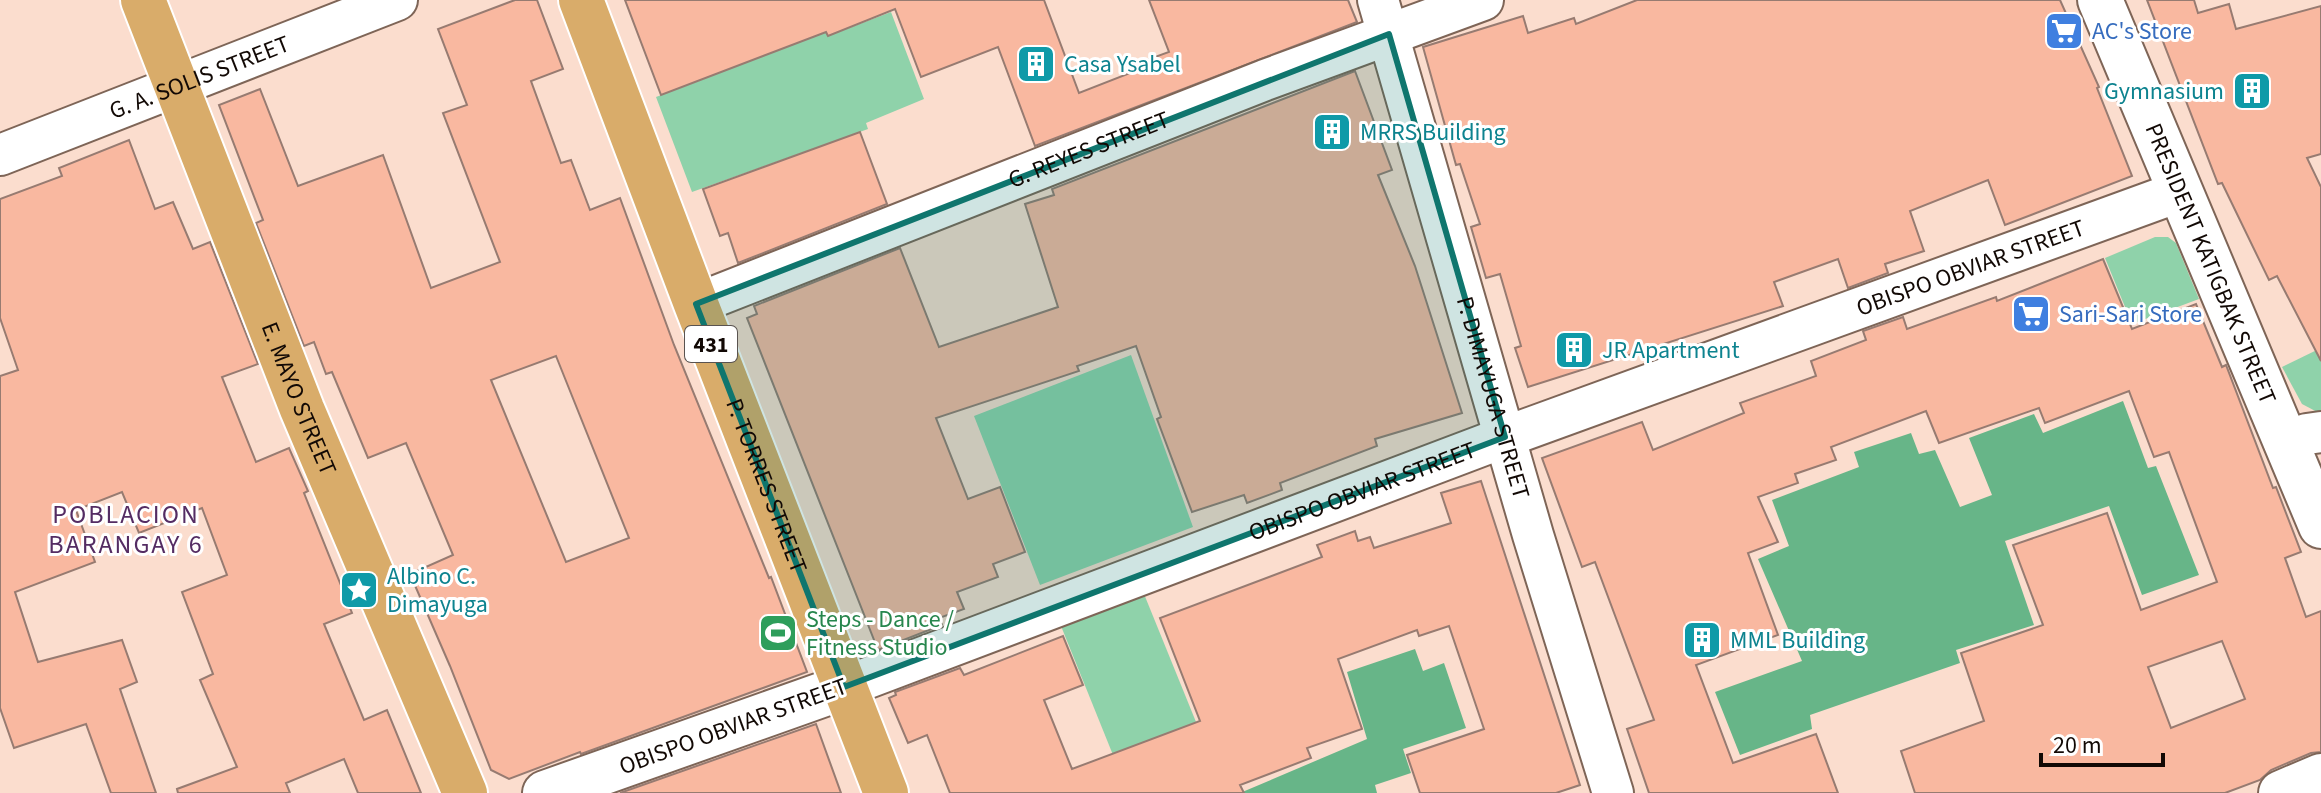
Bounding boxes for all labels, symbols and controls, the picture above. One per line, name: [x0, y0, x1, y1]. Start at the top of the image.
supermarket icon: AC's Store: [2043, 10, 2085, 52]
place label: AC's Store: [2092, 14, 2192, 49]
street label: G. A. SOLIS STREET: [104, 27, 295, 129]
building icon: Casa Ysabel: [1015, 43, 1057, 85]
place label: Casa Ysabel: [1064, 47, 1181, 82]
building icon: Gymnasium: [2231, 70, 2273, 112]
place label: Gymnasium: [2104, 74, 2224, 109]
street label: G. REYES STREET: [1003, 102, 1175, 197]
building icon: MRRS Building: [1311, 111, 1353, 153]
place label: MRRS Building: [1360, 115, 1506, 150]
street label: PRESIDENT KATIGBAK STREET: [2136, 118, 2285, 410]
street label: OBISPO OBVIAR STREET: [1852, 210, 2090, 326]
street label: P. DIMAYUGA STREET: [1447, 292, 1539, 503]
supermarket icon: Sari-Sari Store: [2010, 293, 2052, 335]
place label: Sari-Sari Store: [2059, 297, 2202, 332]
street label: E. MAYO STREET: [252, 317, 345, 481]
road number: 431: [685, 326, 737, 362]
building icon: JR Apartment: [1553, 329, 1595, 371]
place label: JR Apartment: [1602, 333, 1740, 368]
street label: P. TORRES STREET: [716, 394, 816, 578]
street label: OBISPO OBVIAR STREET: [1244, 432, 1481, 550]
district label: POBLACION BARANGAY 6: [48, 496, 204, 563]
place label: Albino C. Dimayuga: [387, 559, 488, 622]
place icon: Albino C. Dimayuga: [338, 569, 380, 611]
place label: Steps - Dance / Fitness Studio: [806, 602, 954, 665]
sports icon: Steps - Dance / Fitness Studio: [757, 612, 799, 654]
building icon: MML Building: [1681, 619, 1723, 661]
place label: MML Building: [1730, 623, 1865, 658]
street label: OBISPO OBVIAR STREET: [614, 669, 852, 784]
scale bar: [2041, 717, 2163, 767]
text: 20 m: [2053, 728, 2102, 763]

